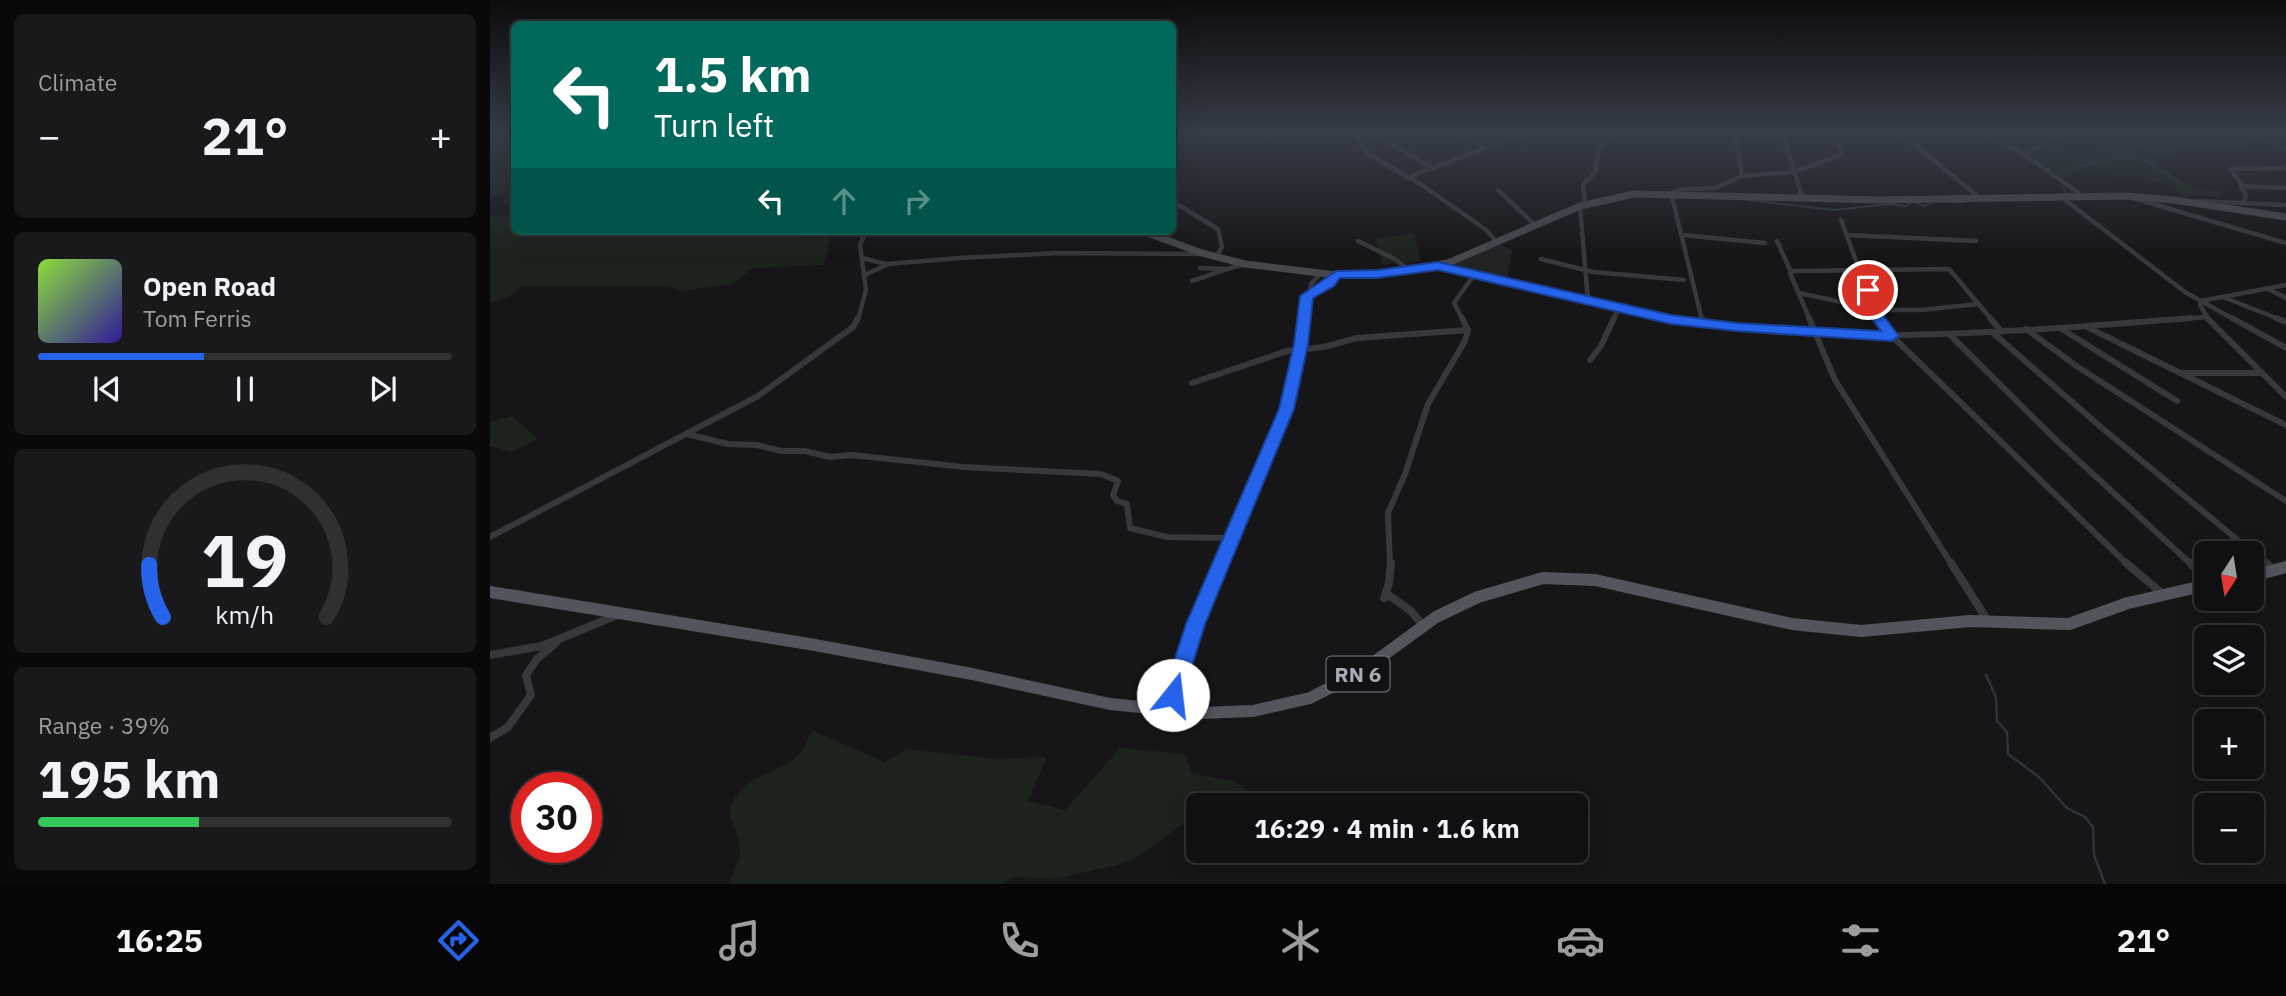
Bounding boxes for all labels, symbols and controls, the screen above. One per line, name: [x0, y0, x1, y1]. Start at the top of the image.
text: 1.5 km: [654, 42, 812, 105]
icon: left: [539, 49, 630, 140]
text: Climate: [38, 67, 117, 97]
text: 21°: [202, 102, 288, 169]
text: Turn left: [654, 104, 774, 146]
text: −: [38, 111, 61, 160]
text: +: [429, 111, 452, 160]
icon: left: [752, 182, 790, 220]
icon: ahead: [825, 182, 863, 220]
icon: right: [898, 182, 936, 220]
pin: [1838, 260, 1898, 320]
text: Open Road: [143, 269, 276, 303]
icon: arrive: [1849, 271, 1887, 309]
text: Tom Ferris: [143, 303, 252, 333]
icon: previous: [88, 370, 126, 408]
icon: pause: [226, 370, 264, 408]
icon: next: [364, 370, 402, 408]
text: 19: [201, 512, 289, 607]
north arrow: [2194, 541, 2264, 611]
map controls: [2194, 541, 2264, 863]
text: km/h: [216, 598, 274, 631]
button: layers: [2194, 625, 2264, 695]
road number: RN 6: [1326, 656, 1390, 692]
position arrow: [1136, 658, 1210, 732]
button: +: [2194, 709, 2264, 779]
text: Range · 39%: [38, 710, 170, 740]
text: 195 km: [38, 745, 220, 812]
speed limit sign: 30: [511, 772, 602, 863]
button: −: [2194, 793, 2264, 863]
text: 16:29 · 4 min · 1.6 km: [1254, 811, 1520, 845]
icon: directions: [434, 916, 483, 965]
icon: music: [715, 916, 764, 965]
icon: phone: [995, 916, 1044, 965]
icon: climate: [1276, 916, 1325, 965]
icon: car: [1556, 916, 1605, 965]
icon: filters: [1836, 916, 1885, 965]
text: 16:25: [116, 919, 203, 961]
text: 21°: [2117, 919, 2170, 961]

